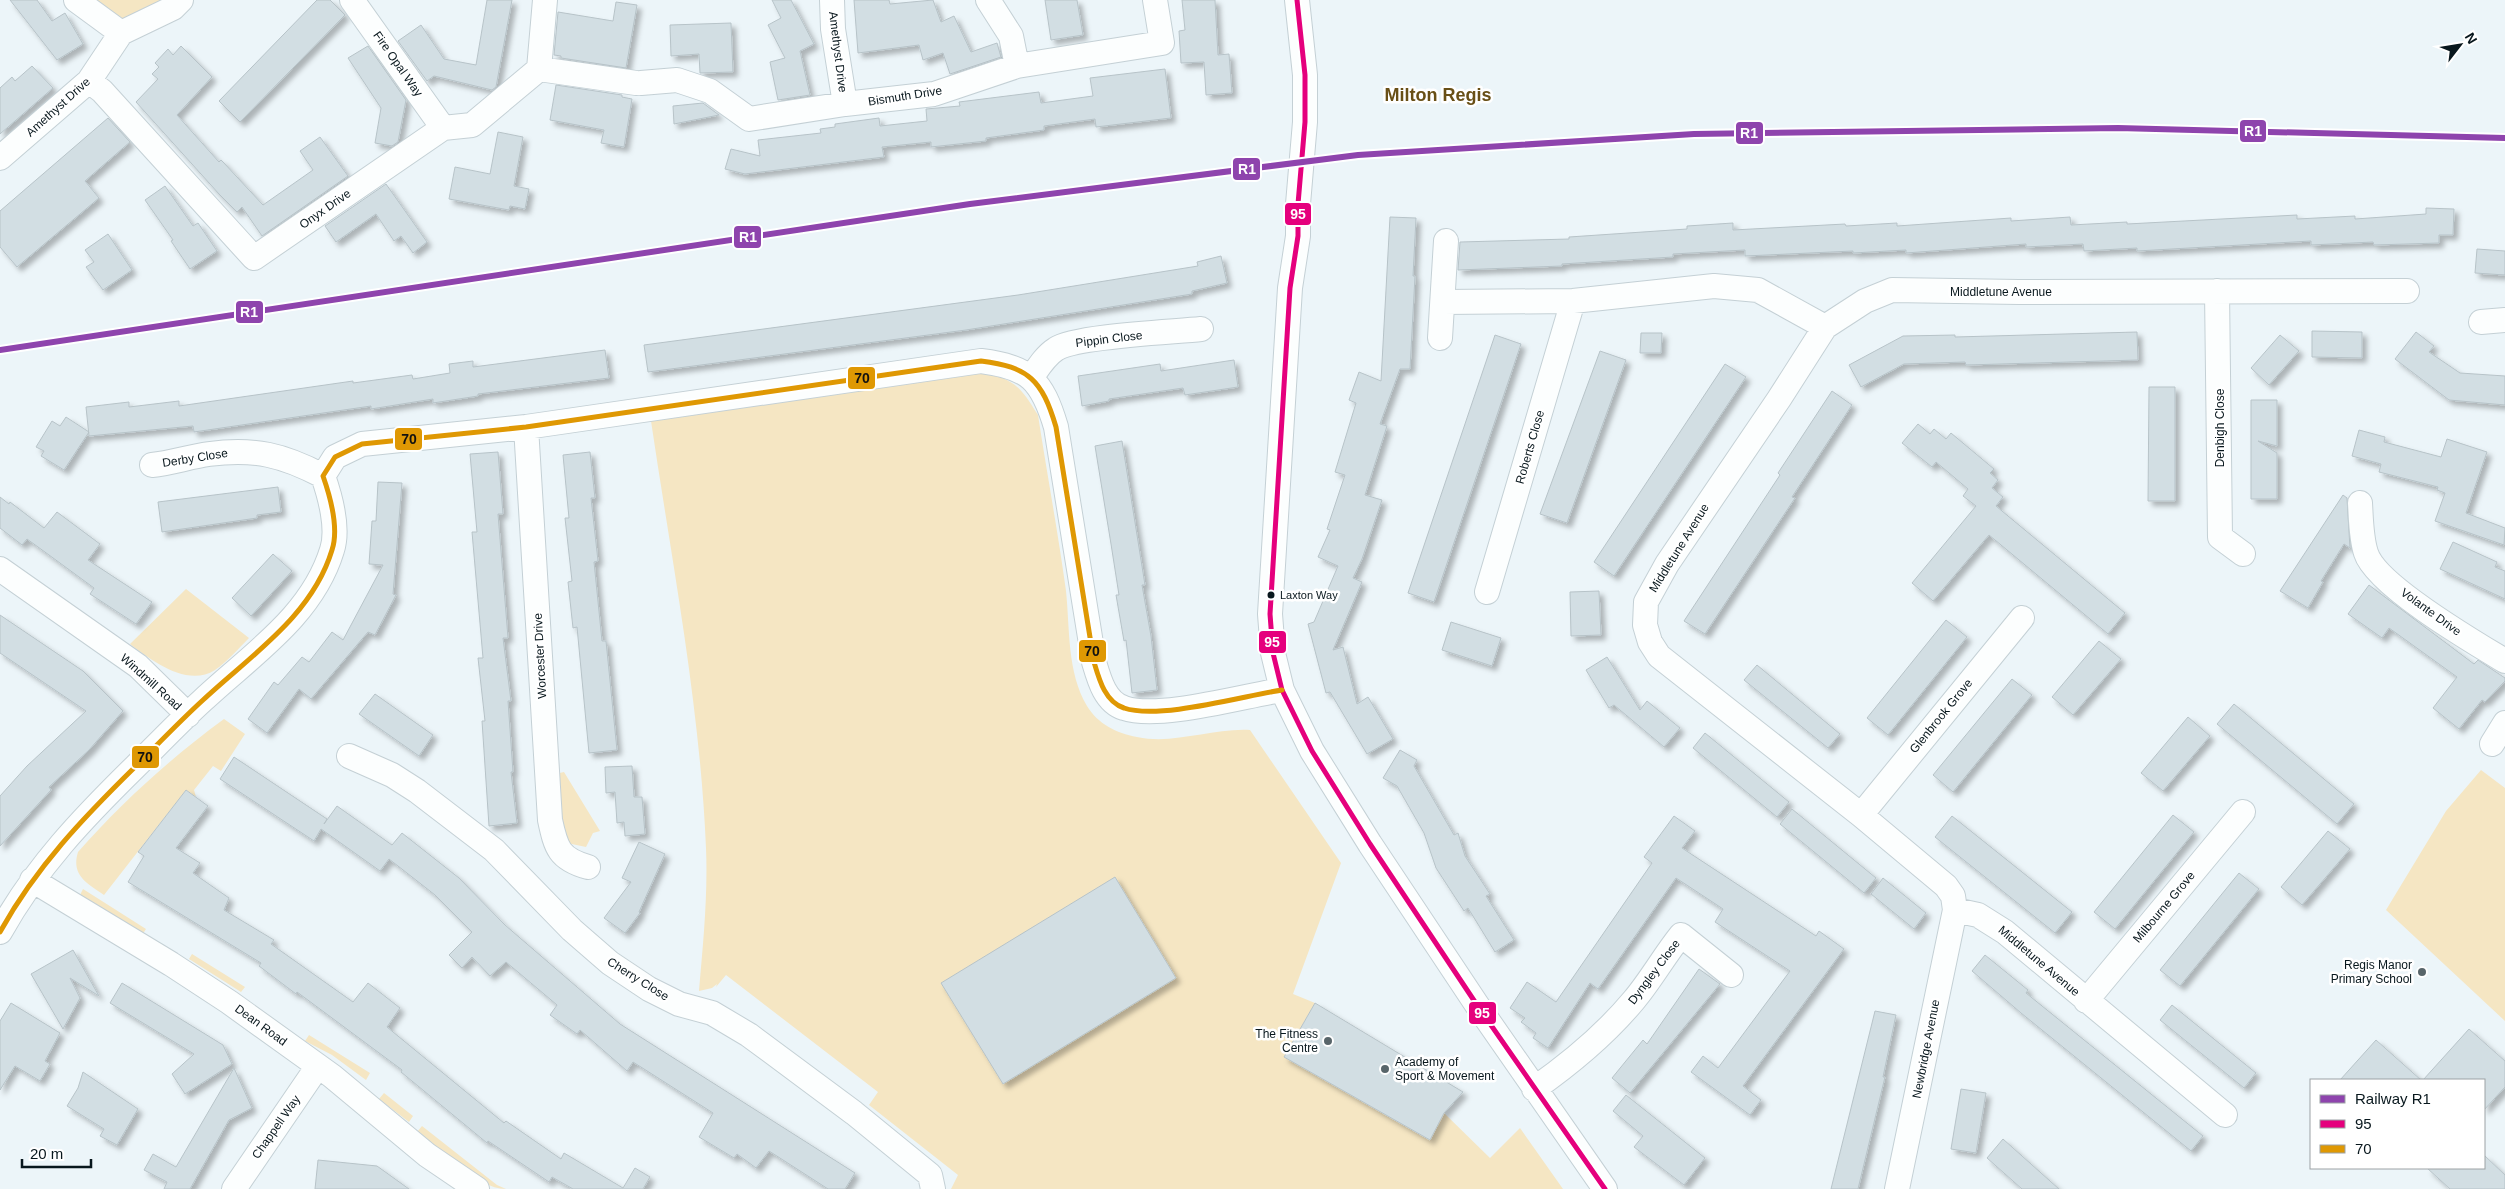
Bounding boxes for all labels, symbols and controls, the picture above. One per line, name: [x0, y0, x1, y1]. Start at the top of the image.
street label: Amethyst Drive: [826, 11, 850, 94]
north arrow: [2435, 20, 2485, 70]
street label: Fire Opal Way: [370, 29, 426, 99]
text: N: [2462, 30, 2481, 47]
street label: Amethyst Drive: [23, 74, 93, 139]
street label: Bismuth Drive: [867, 83, 943, 109]
district label: Milton Regis: [1385, 85, 1492, 105]
line badge: R1: [2239, 119, 2267, 143]
line badge: R1: [1735, 121, 1764, 145]
text: R1: [2244, 123, 2262, 139]
text: R1: [1740, 125, 1758, 141]
line badge: R1: [1232, 157, 1261, 181]
text: R1: [1238, 161, 1256, 177]
street label: Onyx Drive: [297, 186, 354, 232]
line badge: 95: [1284, 202, 1312, 226]
text: 95: [1290, 206, 1306, 222]
line badge: R1: [733, 225, 762, 249]
text: R1: [739, 229, 757, 245]
street label: Middletune Avenue: [1950, 285, 2052, 299]
line badge: R1: [235, 300, 264, 324]
text: R1: [240, 304, 258, 320]
street label: Pippin Close: [1075, 328, 1144, 350]
line badge: 70: [847, 366, 876, 390]
text: 70: [854, 370, 870, 386]
street label: Denbigh Close: [2213, 388, 2227, 467]
street label: Roberts Close: [1513, 408, 1547, 485]
line badge: 70: [394, 427, 423, 451]
text: 70: [401, 431, 417, 447]
street label: Derby Close: [161, 446, 229, 470]
street label: Middletune Avenue: [1646, 501, 1712, 595]
street label: Volante Drive: [2398, 585, 2464, 639]
place label: Laxton Way: [1280, 589, 1338, 601]
marker: Laxton Way: [1266, 590, 1276, 600]
street label: Worcester Drive: [531, 612, 549, 699]
line badge: 95: [1258, 630, 1287, 654]
text: 95: [1264, 634, 1280, 650]
line badge: 70: [1078, 639, 1107, 663]
text: 70: [1084, 643, 1100, 659]
street label: Windmill Road: [118, 651, 184, 713]
street label: Glenbrook Grove: [1907, 676, 1975, 756]
line badge: 70: [131, 745, 160, 769]
text: 70: [137, 749, 153, 765]
street label: Milbourne Grove: [2130, 868, 2198, 945]
street label: Middletune Avenue: [1995, 923, 2083, 999]
street label: Dyngley Close: [1625, 937, 1683, 1007]
street label: Cherry Close: [605, 955, 672, 1004]
place label: Regis Manor Primary School: [2331, 958, 2412, 986]
marker: Regis Manor Primary School: [2416, 966, 2428, 978]
street label: Newbridge Avenue: [1910, 998, 1943, 1100]
street label: Dean Road: [232, 1001, 290, 1049]
line badge: 95: [1468, 1001, 1497, 1025]
text: 95: [1474, 1005, 1490, 1021]
place label: The Fitness Centre: [1255, 1027, 1318, 1055]
marker: The Fitness Centre: [1322, 1035, 1334, 1047]
place label: Academy of Sport & Movement: [1395, 1055, 1495, 1083]
marker: Academy of Sport & Movement: [1379, 1063, 1391, 1075]
legend: [2310, 1079, 2485, 1169]
text: Railway R1: [2355, 1090, 2431, 1107]
street label: Chappell Way: [249, 1093, 303, 1161]
text: 95: [2355, 1115, 2372, 1132]
scale bar: [22, 1136, 91, 1168]
text: 70: [2355, 1140, 2372, 1157]
text: 20 m: [30, 1145, 63, 1162]

